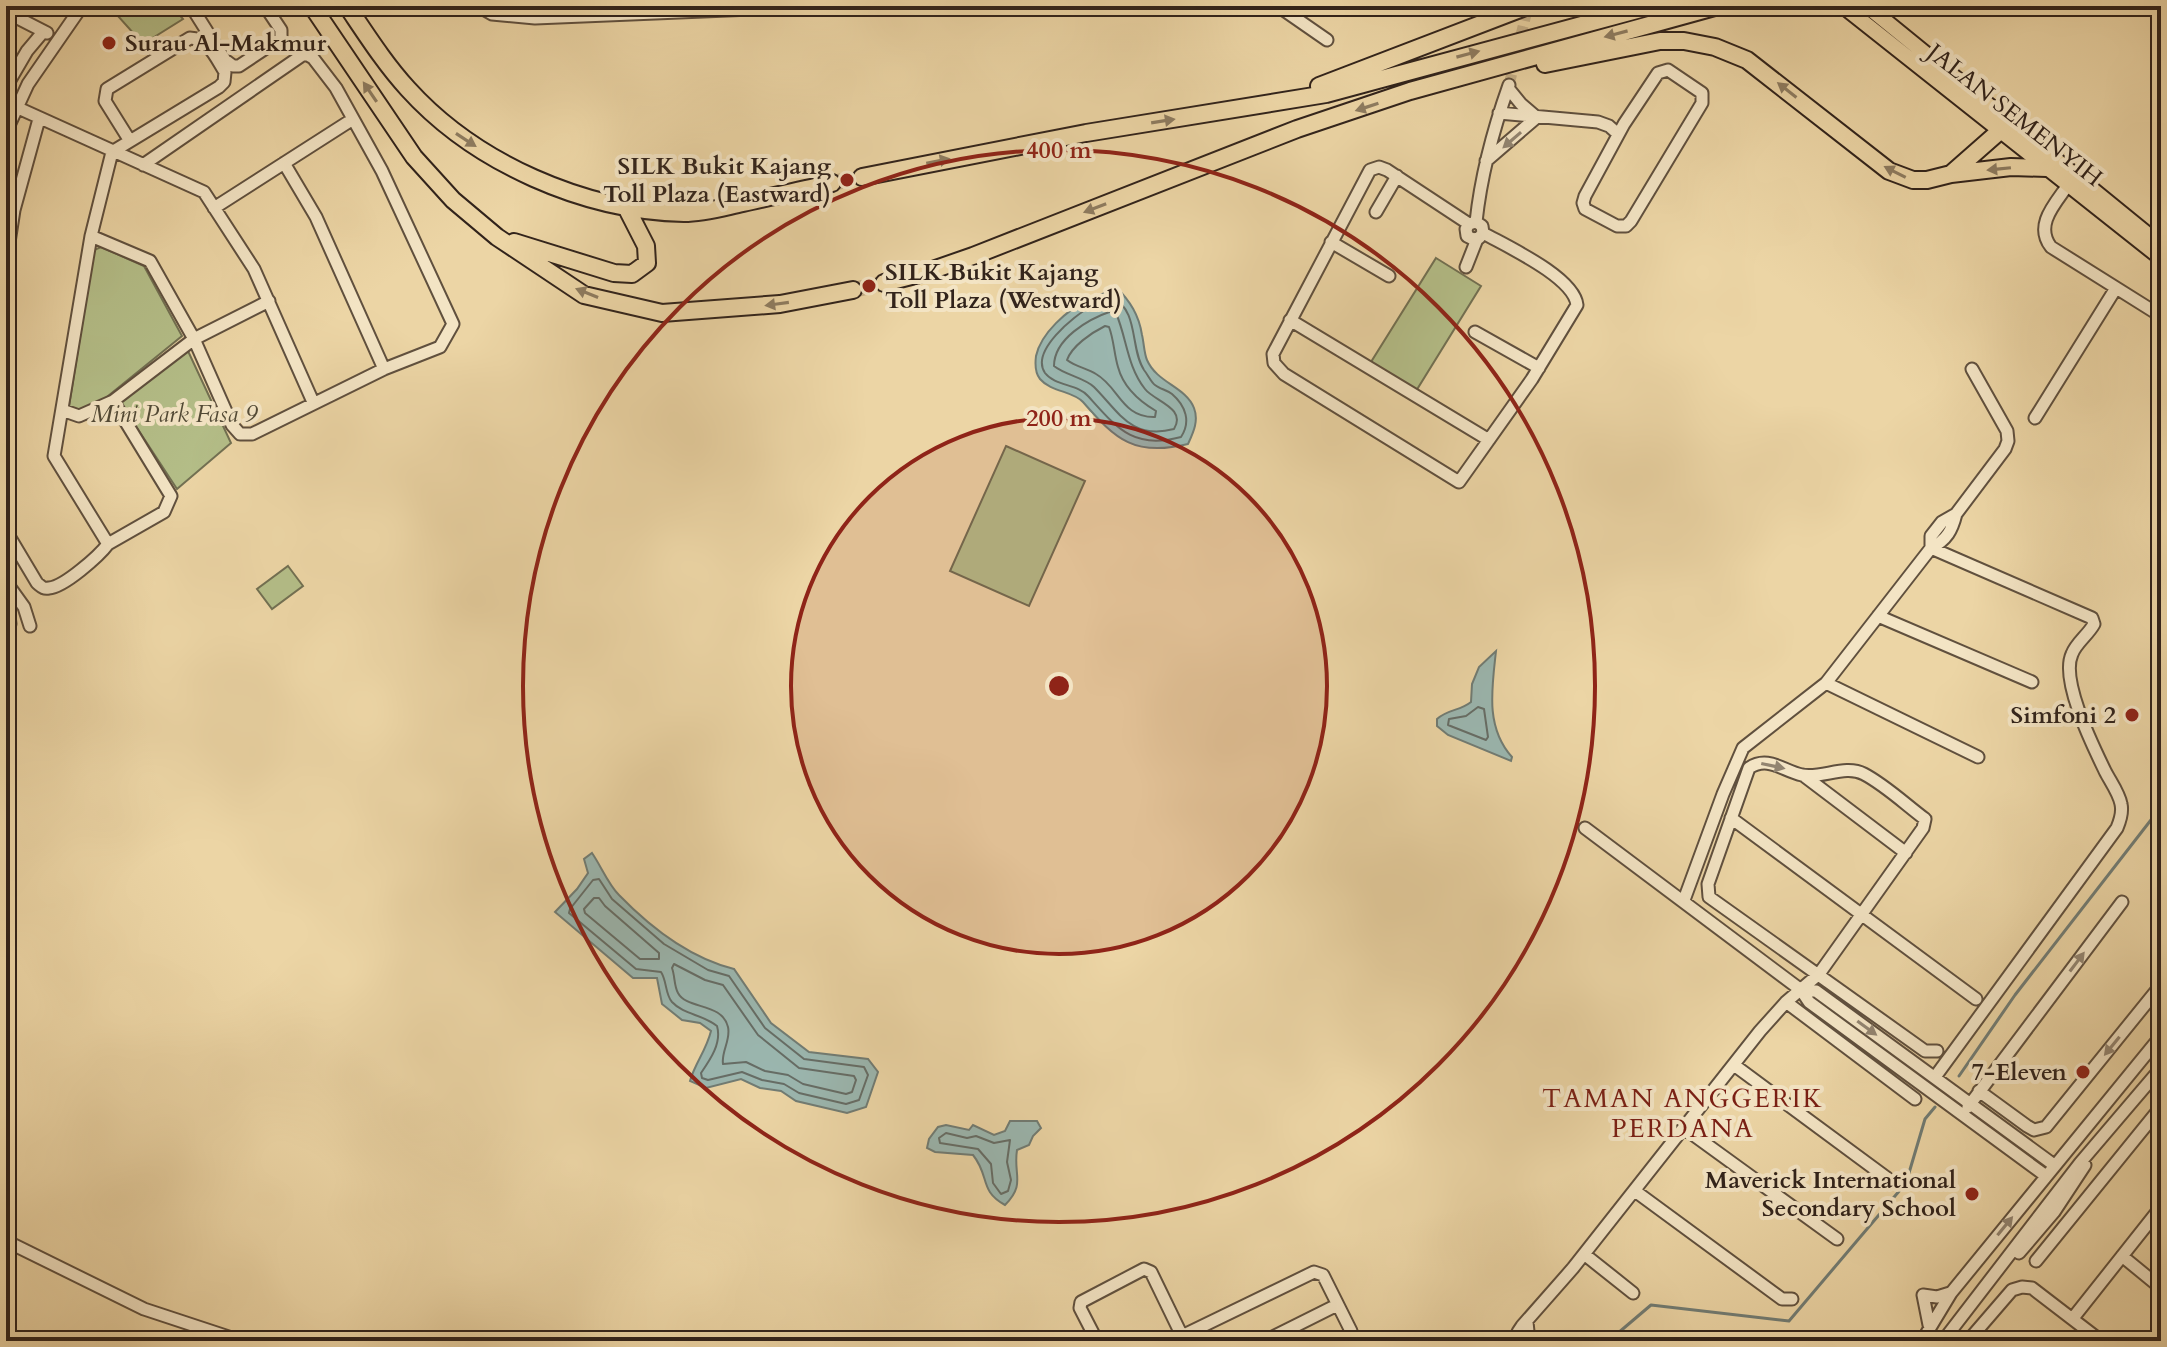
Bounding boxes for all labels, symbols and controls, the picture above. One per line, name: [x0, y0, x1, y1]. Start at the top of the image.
place label: Surau Al-Makmur: [125, 27, 327, 60]
one-way arrow: [1604, 28, 1628, 41]
marker: Surau Al-Makmur: [100, 34, 118, 52]
street label: JALAN SEMENYIH: [1918, 34, 2109, 194]
one-way arrow: [1456, 48, 1481, 60]
one-way arrow: [364, 81, 378, 103]
one-way arrow: [1777, 82, 1797, 99]
one-way arrow: [1354, 101, 1378, 113]
one-way arrow: [1150, 114, 1175, 127]
one-way arrow: [1502, 130, 1521, 148]
one-way arrow: [456, 132, 477, 147]
text: 400 m: [1026, 134, 1093, 167]
place label: SILK Bukit Kajang Toll Plaza (Eastward): [603, 150, 832, 211]
one-way arrow: [926, 155, 951, 167]
one-way arrow: [1986, 162, 2011, 175]
one-way arrow: [1883, 165, 1906, 179]
marker: SILK Bukit Kajang Toll Plaza (Eastward): [838, 171, 856, 189]
one-way arrow: [1083, 202, 1107, 215]
place label: SILK Bukit Kajang Toll Plaza (Westward): [885, 256, 1122, 317]
marker: SILK Bukit Kajang Toll Plaza (Westward): [860, 277, 878, 295]
one-way arrow: [575, 286, 599, 299]
one-way arrow: [764, 298, 789, 311]
park label: Mini Park Fasa 9: [91, 398, 258, 431]
text: 200 m: [1026, 402, 1093, 435]
centre of rings: [1045, 672, 1073, 700]
place label: Simfoni 2: [2011, 699, 2116, 732]
marker: Simfoni 2: [2123, 706, 2141, 724]
one-way arrow: [1761, 760, 1786, 773]
one-way arrow: [2068, 952, 2084, 972]
one-way arrow: [1856, 1019, 1877, 1035]
one-way arrow: [2104, 1035, 2121, 1055]
place label: 7-Eleven: [1971, 1056, 2068, 1089]
marker: 7-Eleven: [2074, 1063, 2092, 1081]
district label: TAMAN ANGGERIK PERDANA: [1542, 1081, 1824, 1146]
place label: Maverick International Secondary School: [1705, 1164, 1956, 1225]
marker: Maverick International Secondary School: [1963, 1185, 1981, 1203]
one-way arrow: [1996, 1216, 2012, 1236]

